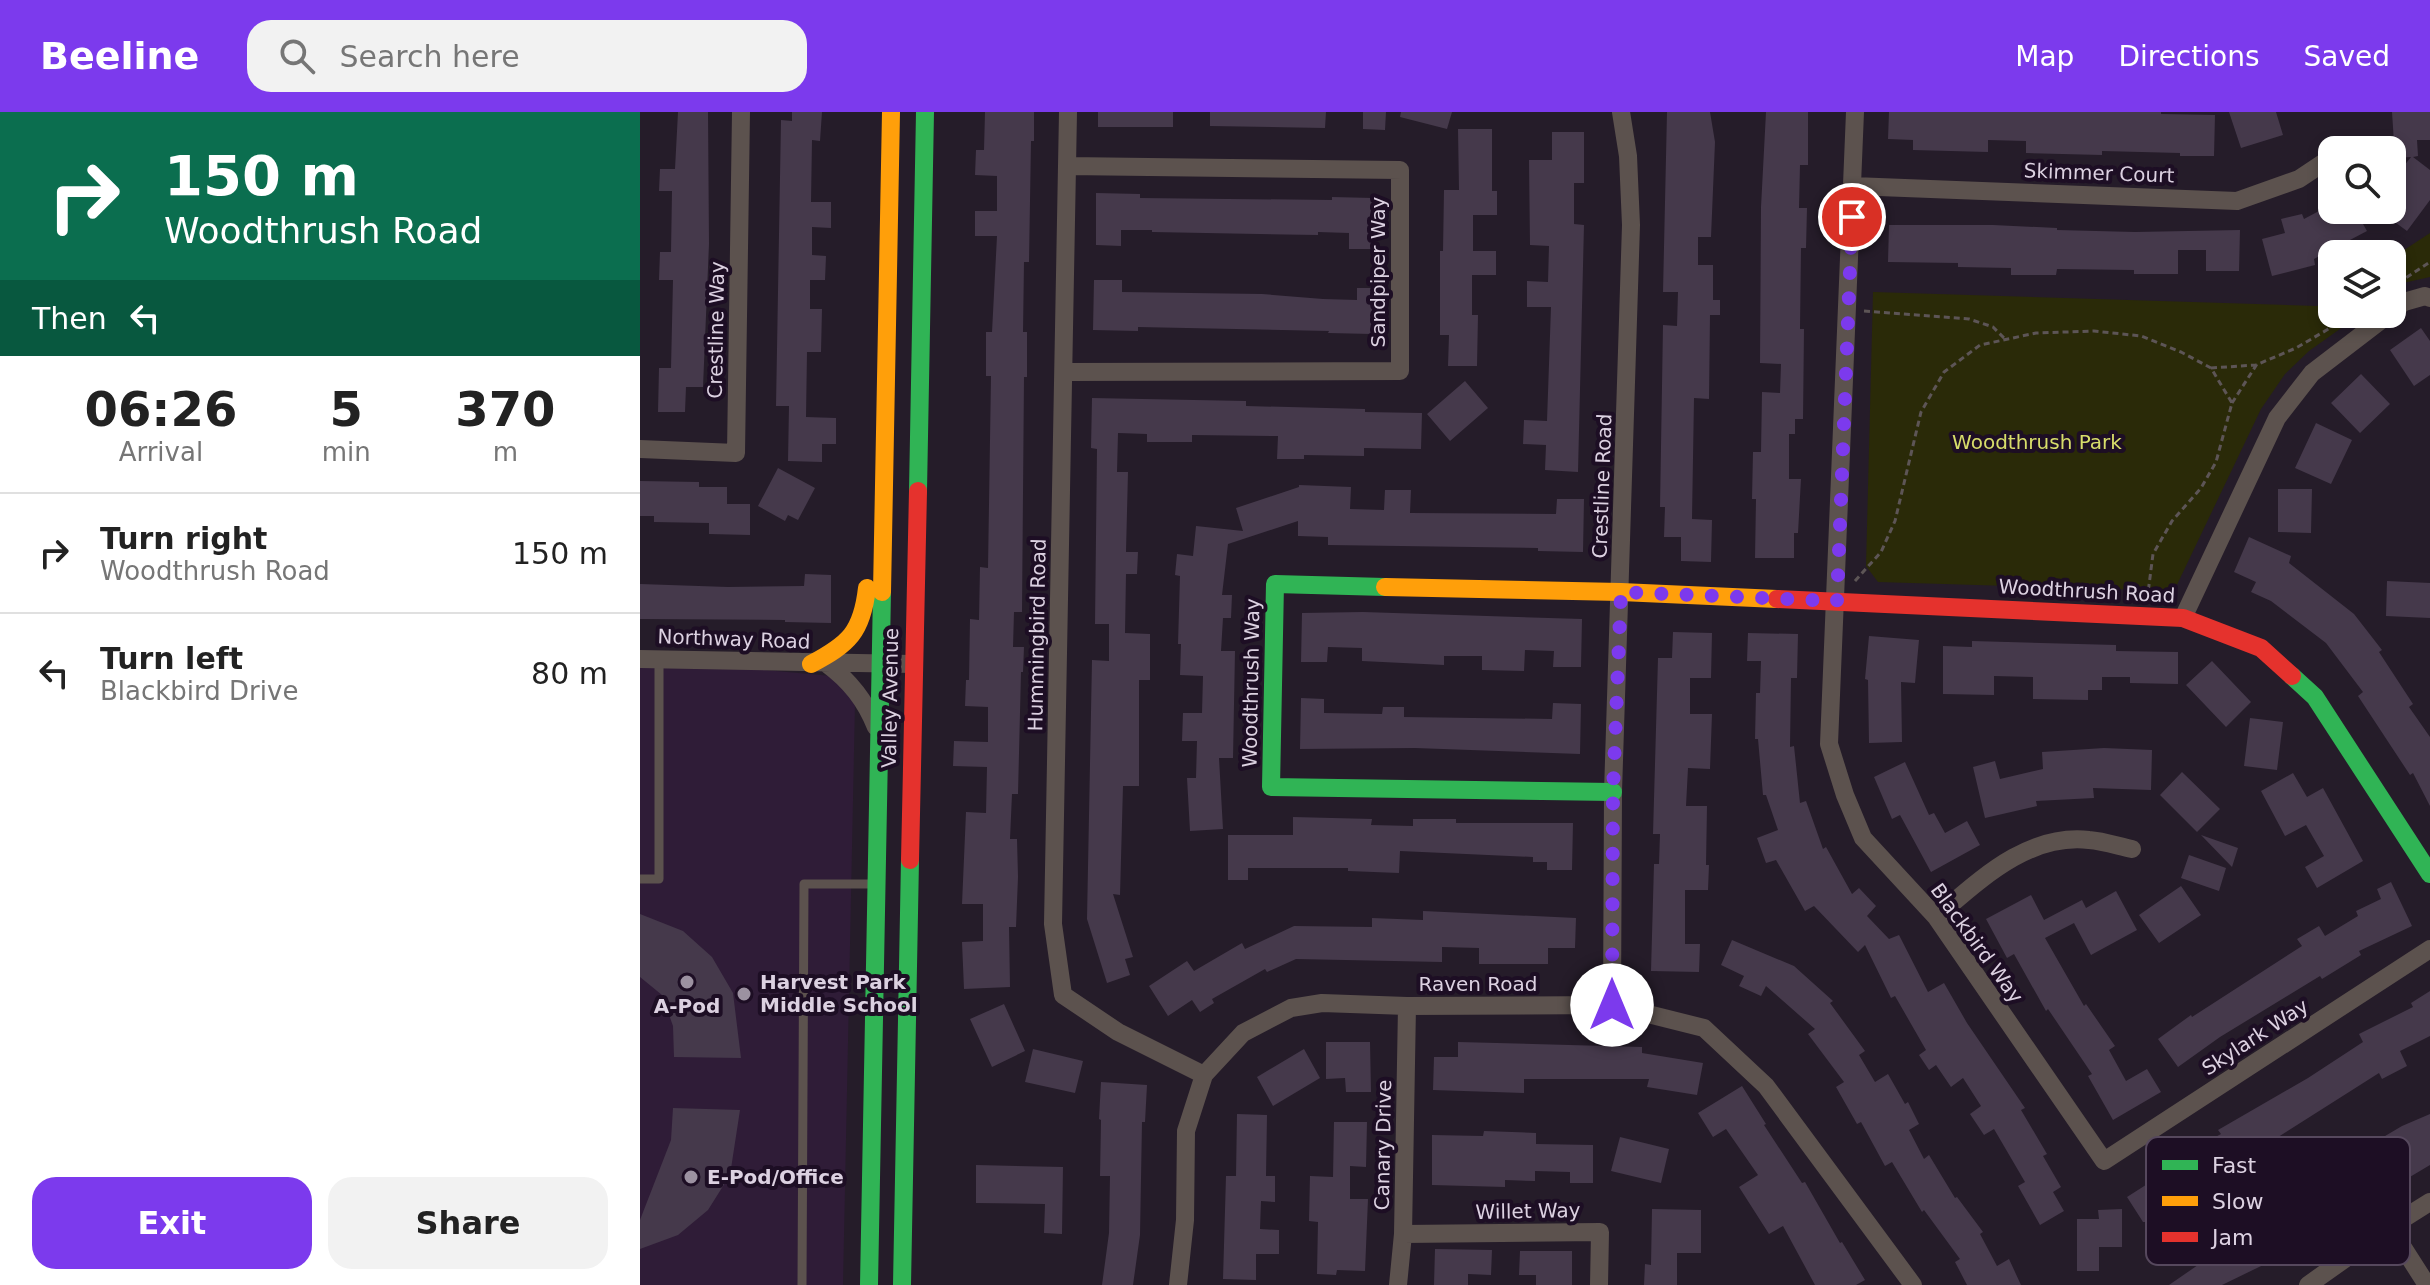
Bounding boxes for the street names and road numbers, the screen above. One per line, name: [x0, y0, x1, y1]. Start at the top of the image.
street label: Skimmer Court: [2023, 158, 2175, 188]
street label: Sandpiper Way: [1366, 196, 1390, 347]
street label: Crestline Way: [703, 261, 729, 399]
street label: Crestline Road: [1587, 413, 1617, 559]
street label: Hummingbird Road: [1023, 538, 1051, 732]
street label: Woodthrush Road: [1998, 574, 2176, 608]
street label: Woodthrush Way: [1238, 598, 1264, 768]
street label: Northway Road: [657, 624, 811, 654]
street label: Valley Avenue: [877, 628, 903, 768]
street label: Blackbird Way: [1926, 879, 2029, 1008]
street label: Raven Road: [1418, 972, 1538, 996]
street label: Skylark Way: [2197, 994, 2313, 1080]
street label: Canary Drive: [1370, 1079, 1396, 1211]
street label: Willet Way: [1475, 1198, 1581, 1224]

